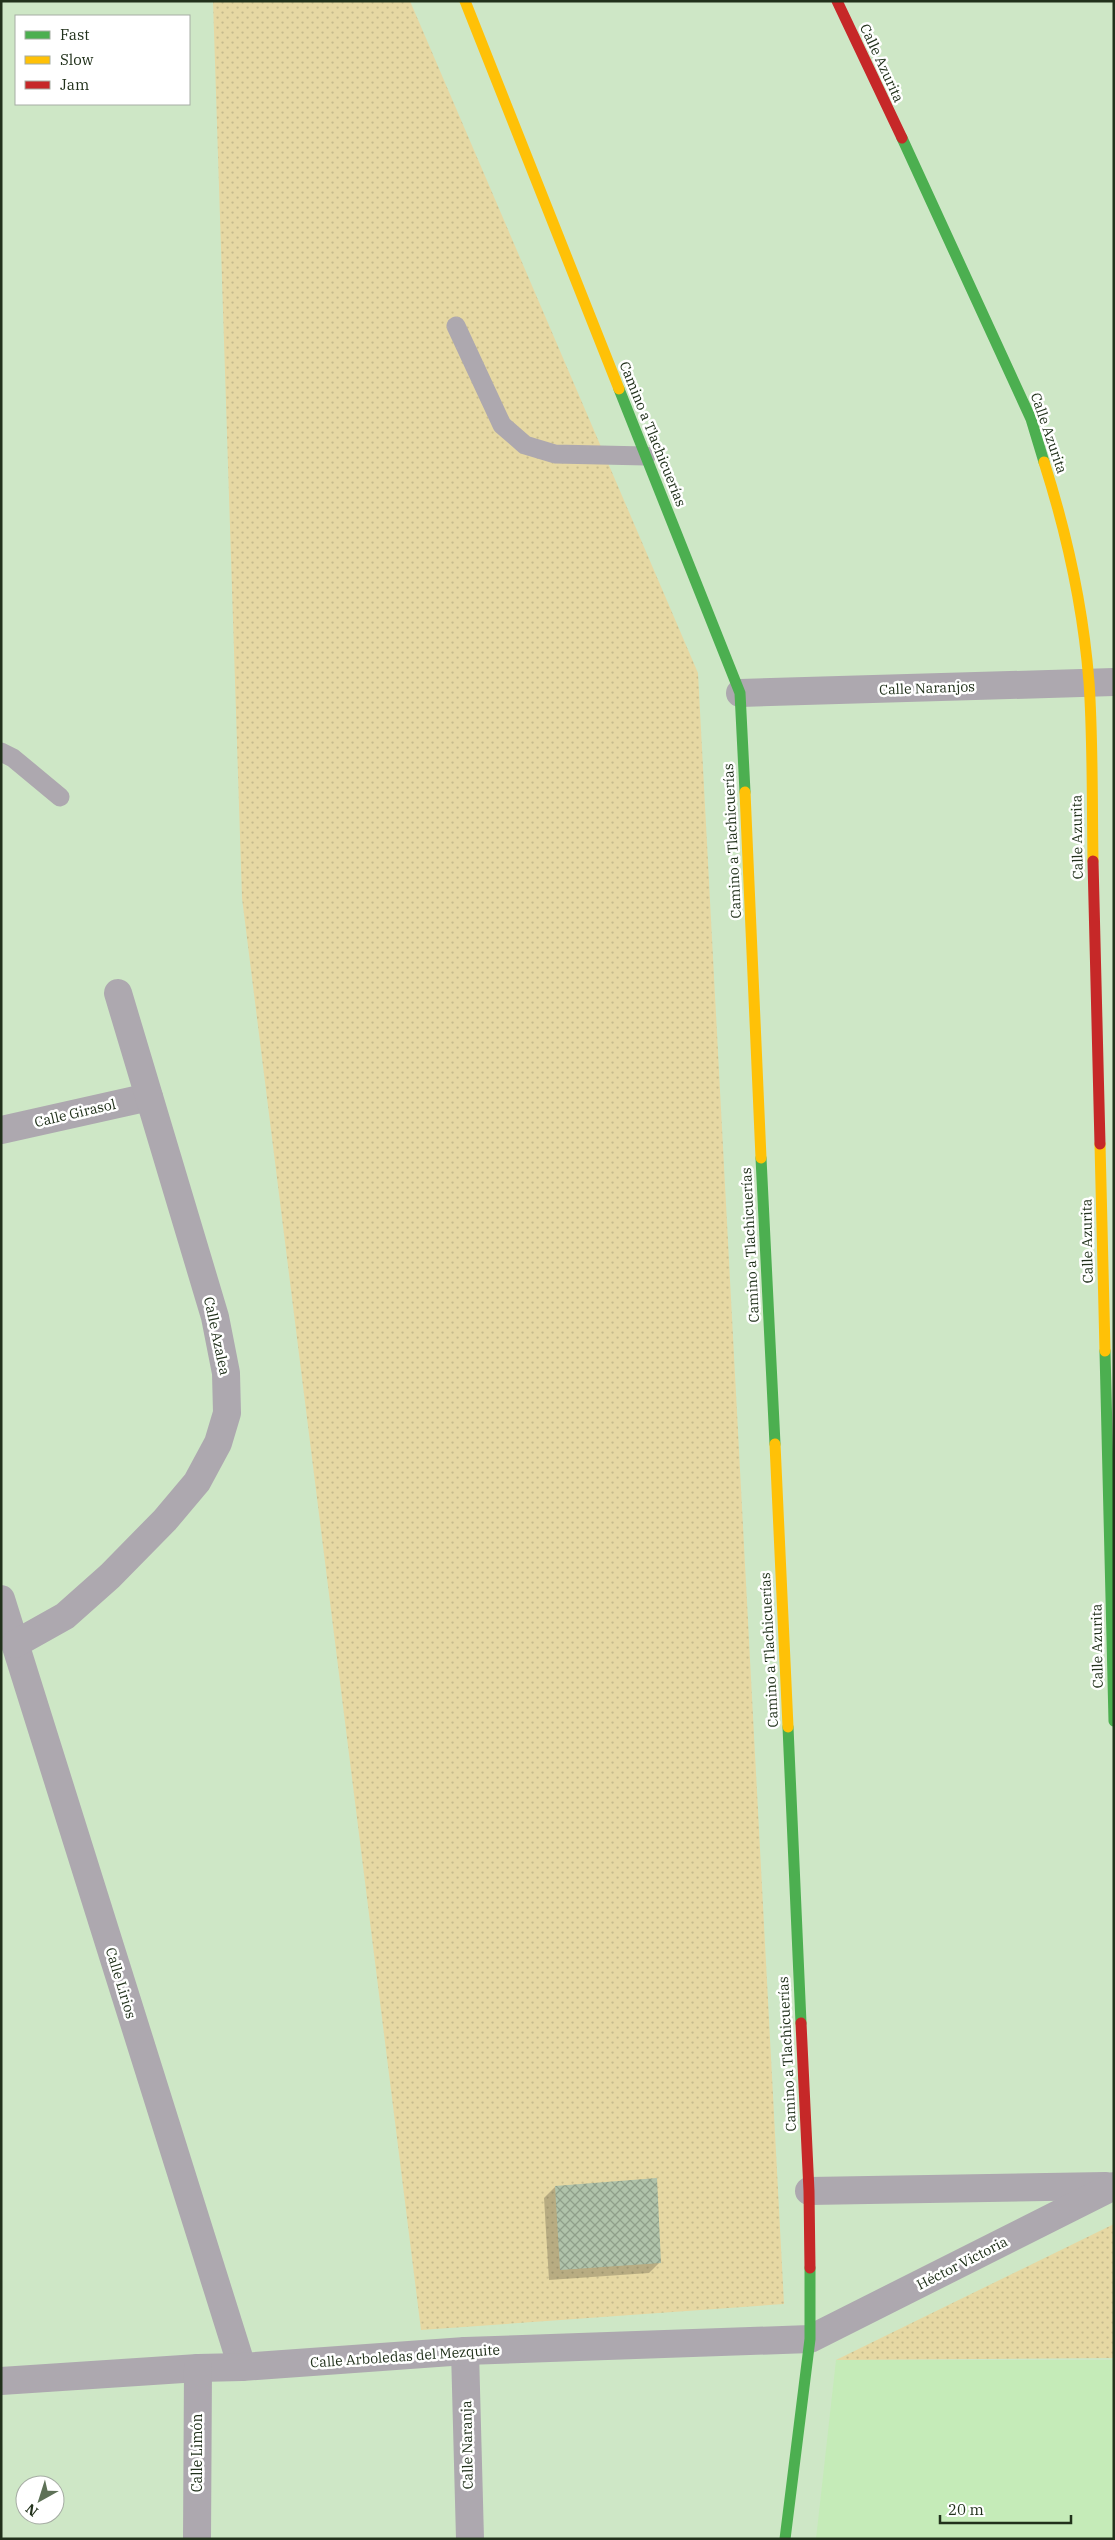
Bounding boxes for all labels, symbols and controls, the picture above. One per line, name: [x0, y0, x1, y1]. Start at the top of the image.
legend: [15, 15, 190, 105]
street label: Calle Azurita: [856, 21, 908, 105]
text: Fast: [60, 25, 90, 44]
text: Slow: [60, 50, 94, 69]
text: Jam: [60, 75, 89, 94]
street label: Camino a Tlachicuerías: [616, 359, 690, 509]
street label: Calle Azurita: [1027, 390, 1071, 476]
street label: Calle Naranjos: [879, 677, 975, 699]
street label: Camino a Tlachicuerías: [719, 763, 745, 919]
street label: Calle Azurita: [1067, 794, 1087, 879]
street label: Calle Girasol: [33, 1095, 117, 1131]
street label: Camino a Tlachicuerías: [737, 1167, 763, 1323]
street label: Calle Azurita: [1077, 1198, 1097, 1283]
street label: Calle Azalea: [200, 1295, 234, 1377]
street label: Camino a Tlachicuerías: [756, 1572, 782, 1728]
street label: Calle Azurita: [1087, 1603, 1107, 1688]
street label: Calle Lirios: [102, 1945, 140, 2021]
street label: Camino a Tlachicuerías: [774, 1976, 800, 2132]
street label: Héctor Victoria: [913, 2232, 1011, 2294]
street label: Calle Arboledas del Mezquite: [310, 2340, 500, 2372]
street label: Calle Naranja: [457, 2400, 477, 2490]
street label: Calle Limón: [188, 2414, 206, 2492]
north arrow: [15, 2475, 65, 2525]
scale bar: [940, 2492, 1071, 2524]
text: N: [22, 2500, 42, 2521]
text: 20 m: [948, 2500, 984, 2519]

